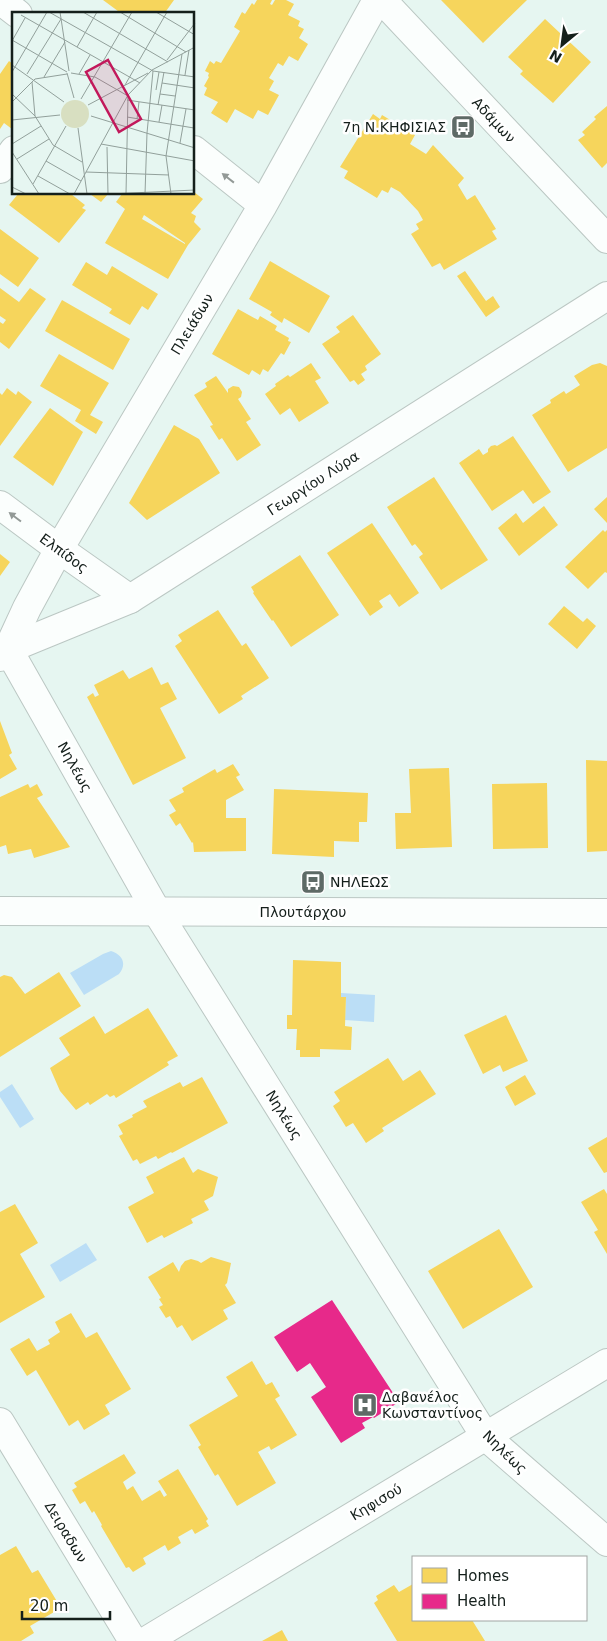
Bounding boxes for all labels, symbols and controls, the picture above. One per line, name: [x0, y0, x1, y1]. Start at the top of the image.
inset map: [12, 12, 195, 195]
north arrow: [537, 20, 587, 70]
text: N: [547, 47, 565, 66]
street label: Αδάμων: [469, 94, 519, 146]
bus stop icon: 7η Ν.ΚΗΦΙΣΙΑΣ: [450, 114, 476, 140]
place label: 7η Ν.ΚΗΦΙΣΙΑΣ: [343, 119, 446, 135]
one-way arrow: [222, 172, 235, 183]
street label: Πλειάδων: [168, 290, 217, 357]
street label: Γεωργίου Λύρα: [264, 447, 362, 519]
one-way arrow: [8, 512, 22, 522]
street label: Ελπίδος: [37, 530, 91, 576]
street label: Νηλέως: [55, 739, 95, 795]
bus stop icon: ΝΗΛΕΩΣ: [300, 869, 326, 895]
place label: ΝΗΛΕΩΣ: [330, 874, 389, 890]
street label: Πλουτάρχου: [260, 904, 346, 920]
street label: Νηλέως: [263, 1087, 305, 1143]
place label: Δαβανέλος Κωνσταντίνος: [382, 1389, 483, 1421]
hospital icon: Δαβανέλος Κωνσταντίνος: [352, 1392, 378, 1418]
street label: Νηλέως: [480, 1427, 530, 1477]
street label: Κηφισού: [347, 1480, 405, 1524]
street label: Δειραδων: [42, 1499, 90, 1565]
legend: [412, 1556, 587, 1621]
text: Homes: [457, 1567, 509, 1585]
scale bar: [22, 1588, 110, 1620]
text: Health: [457, 1592, 506, 1610]
text: 20 m: [30, 1597, 68, 1615]

